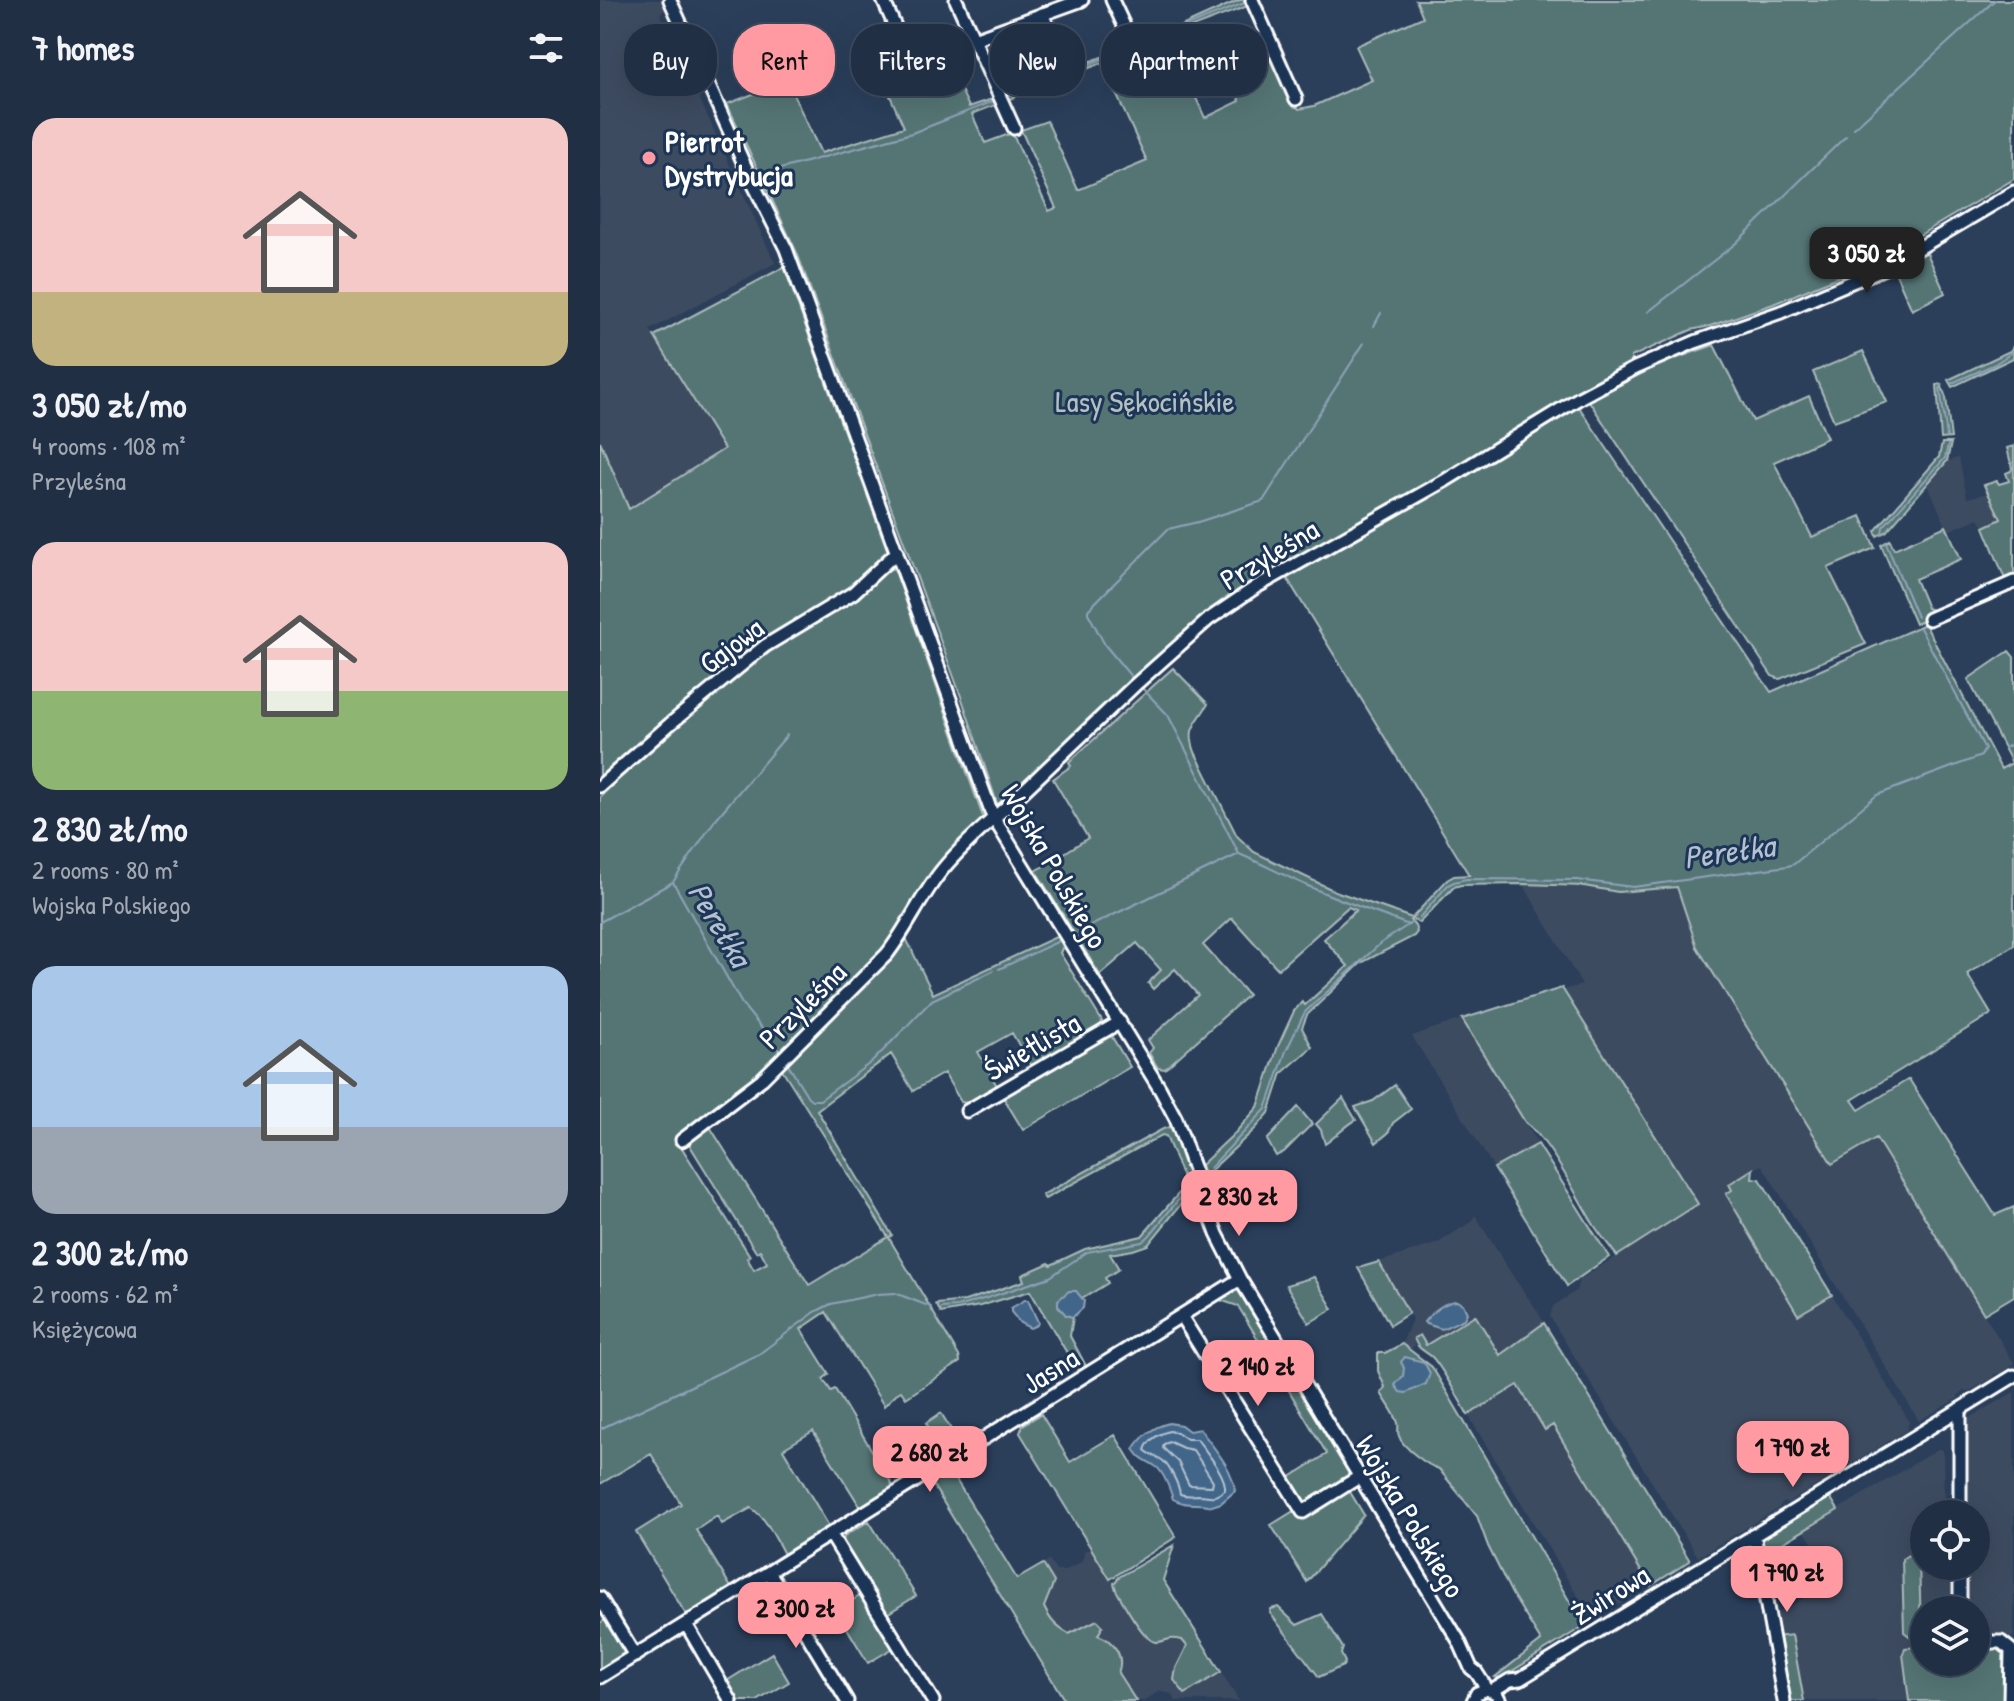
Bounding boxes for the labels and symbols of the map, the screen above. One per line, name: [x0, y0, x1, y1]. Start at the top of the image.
place label: Pierrot Dystrybucja: [665, 121, 793, 196]
marker: Pierrot Dystrybucja: [640, 149, 658, 167]
pin: 3 050 zł: [1784, 227, 1950, 295]
park label: Lasy Sękocińskie: [1056, 381, 1235, 421]
street label: Przyleśna: [1212, 509, 1326, 599]
street label: Gajowa: [691, 608, 772, 682]
street label: Wojska Polskiego: [992, 777, 1118, 955]
water label: Perełka: [1681, 823, 1781, 879]
water label: Perełka: [678, 874, 764, 977]
street label: Przyleśna: [750, 952, 855, 1057]
street label: Świetlista: [977, 1002, 1088, 1090]
pin: 2 830 zł: [1156, 1170, 1322, 1238]
street label: Jasna: [1014, 1337, 1086, 1403]
pin: 2 140 zł: [1175, 1340, 1341, 1408]
pin: 1 790 zł: [1710, 1421, 1876, 1489]
pin: 2 680 zł: [847, 1426, 1013, 1494]
street label: Wojska Polskiego: [1347, 1427, 1475, 1605]
pin: 1 790 zł: [1704, 1546, 1870, 1614]
street label: Żwirowa: [1563, 1554, 1657, 1634]
pin: 2 300 zł: [713, 1582, 879, 1650]

